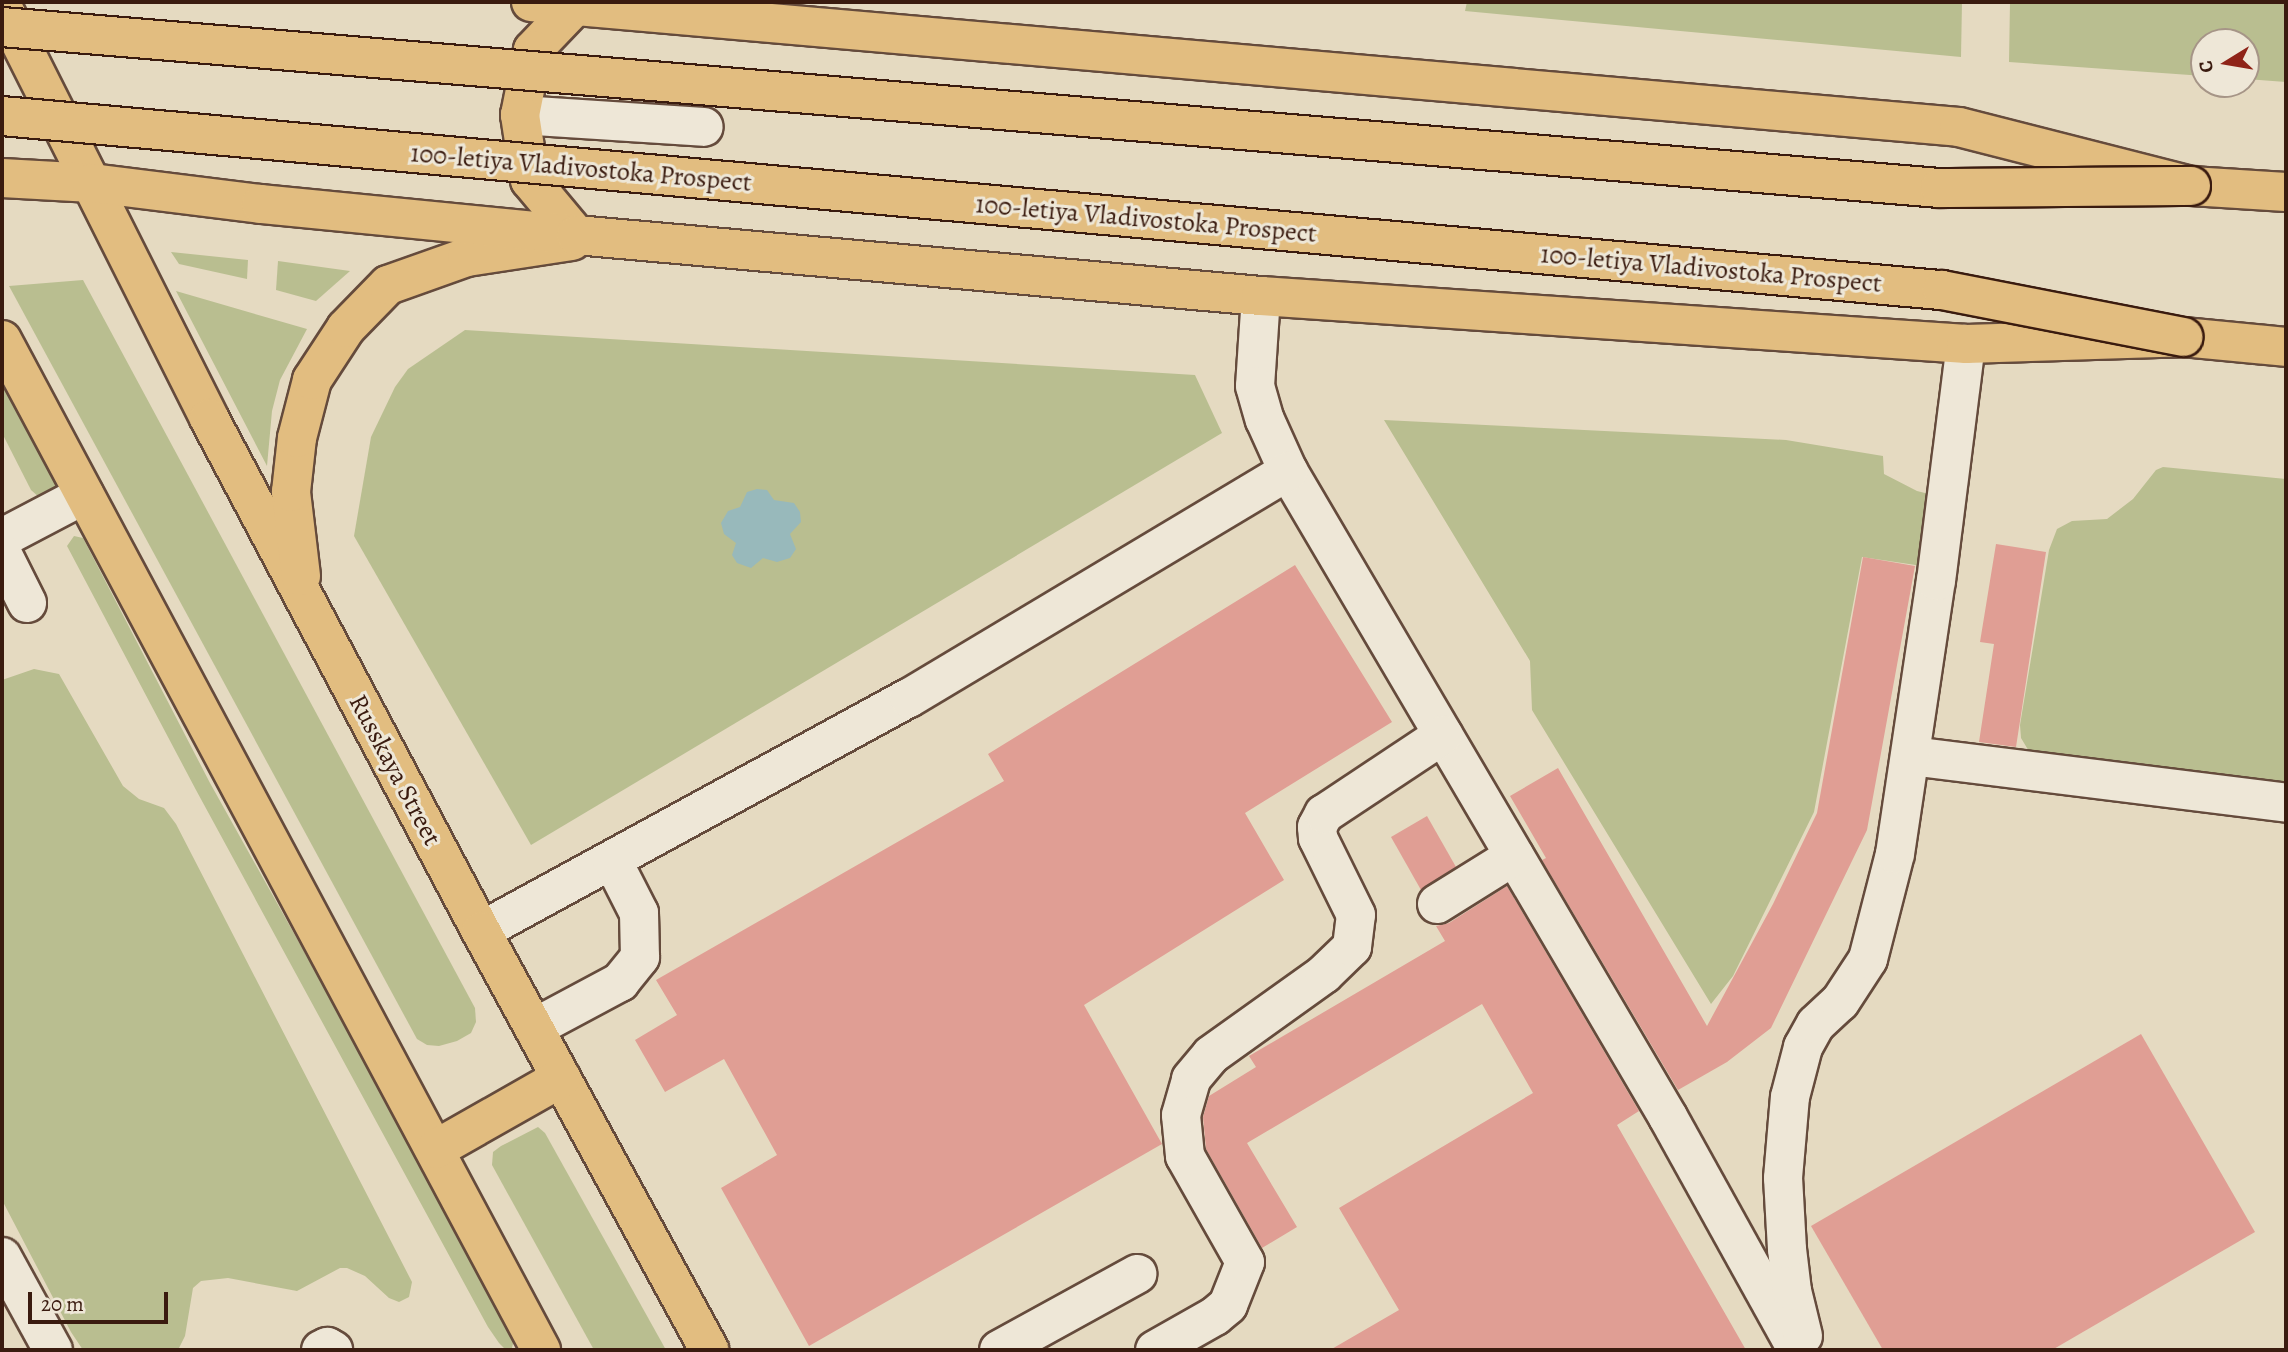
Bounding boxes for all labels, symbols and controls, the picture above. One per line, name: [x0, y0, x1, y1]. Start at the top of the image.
north arrow: [2190, 28, 2260, 98]
text: С: [2192, 58, 2220, 75]
street label: 100-letiya Vladivostoka Prospect: [409, 138, 753, 198]
street label: 100-letiya Vladivostoka Prospect: [974, 189, 1318, 249]
street label: 100-letiya Vladivostoka Prospect: [1539, 239, 1883, 299]
street label: Russkaya Street: [342, 689, 448, 851]
scale bar: [32, 1278, 172, 1322]
text: 20 m: [41, 1290, 84, 1318]

